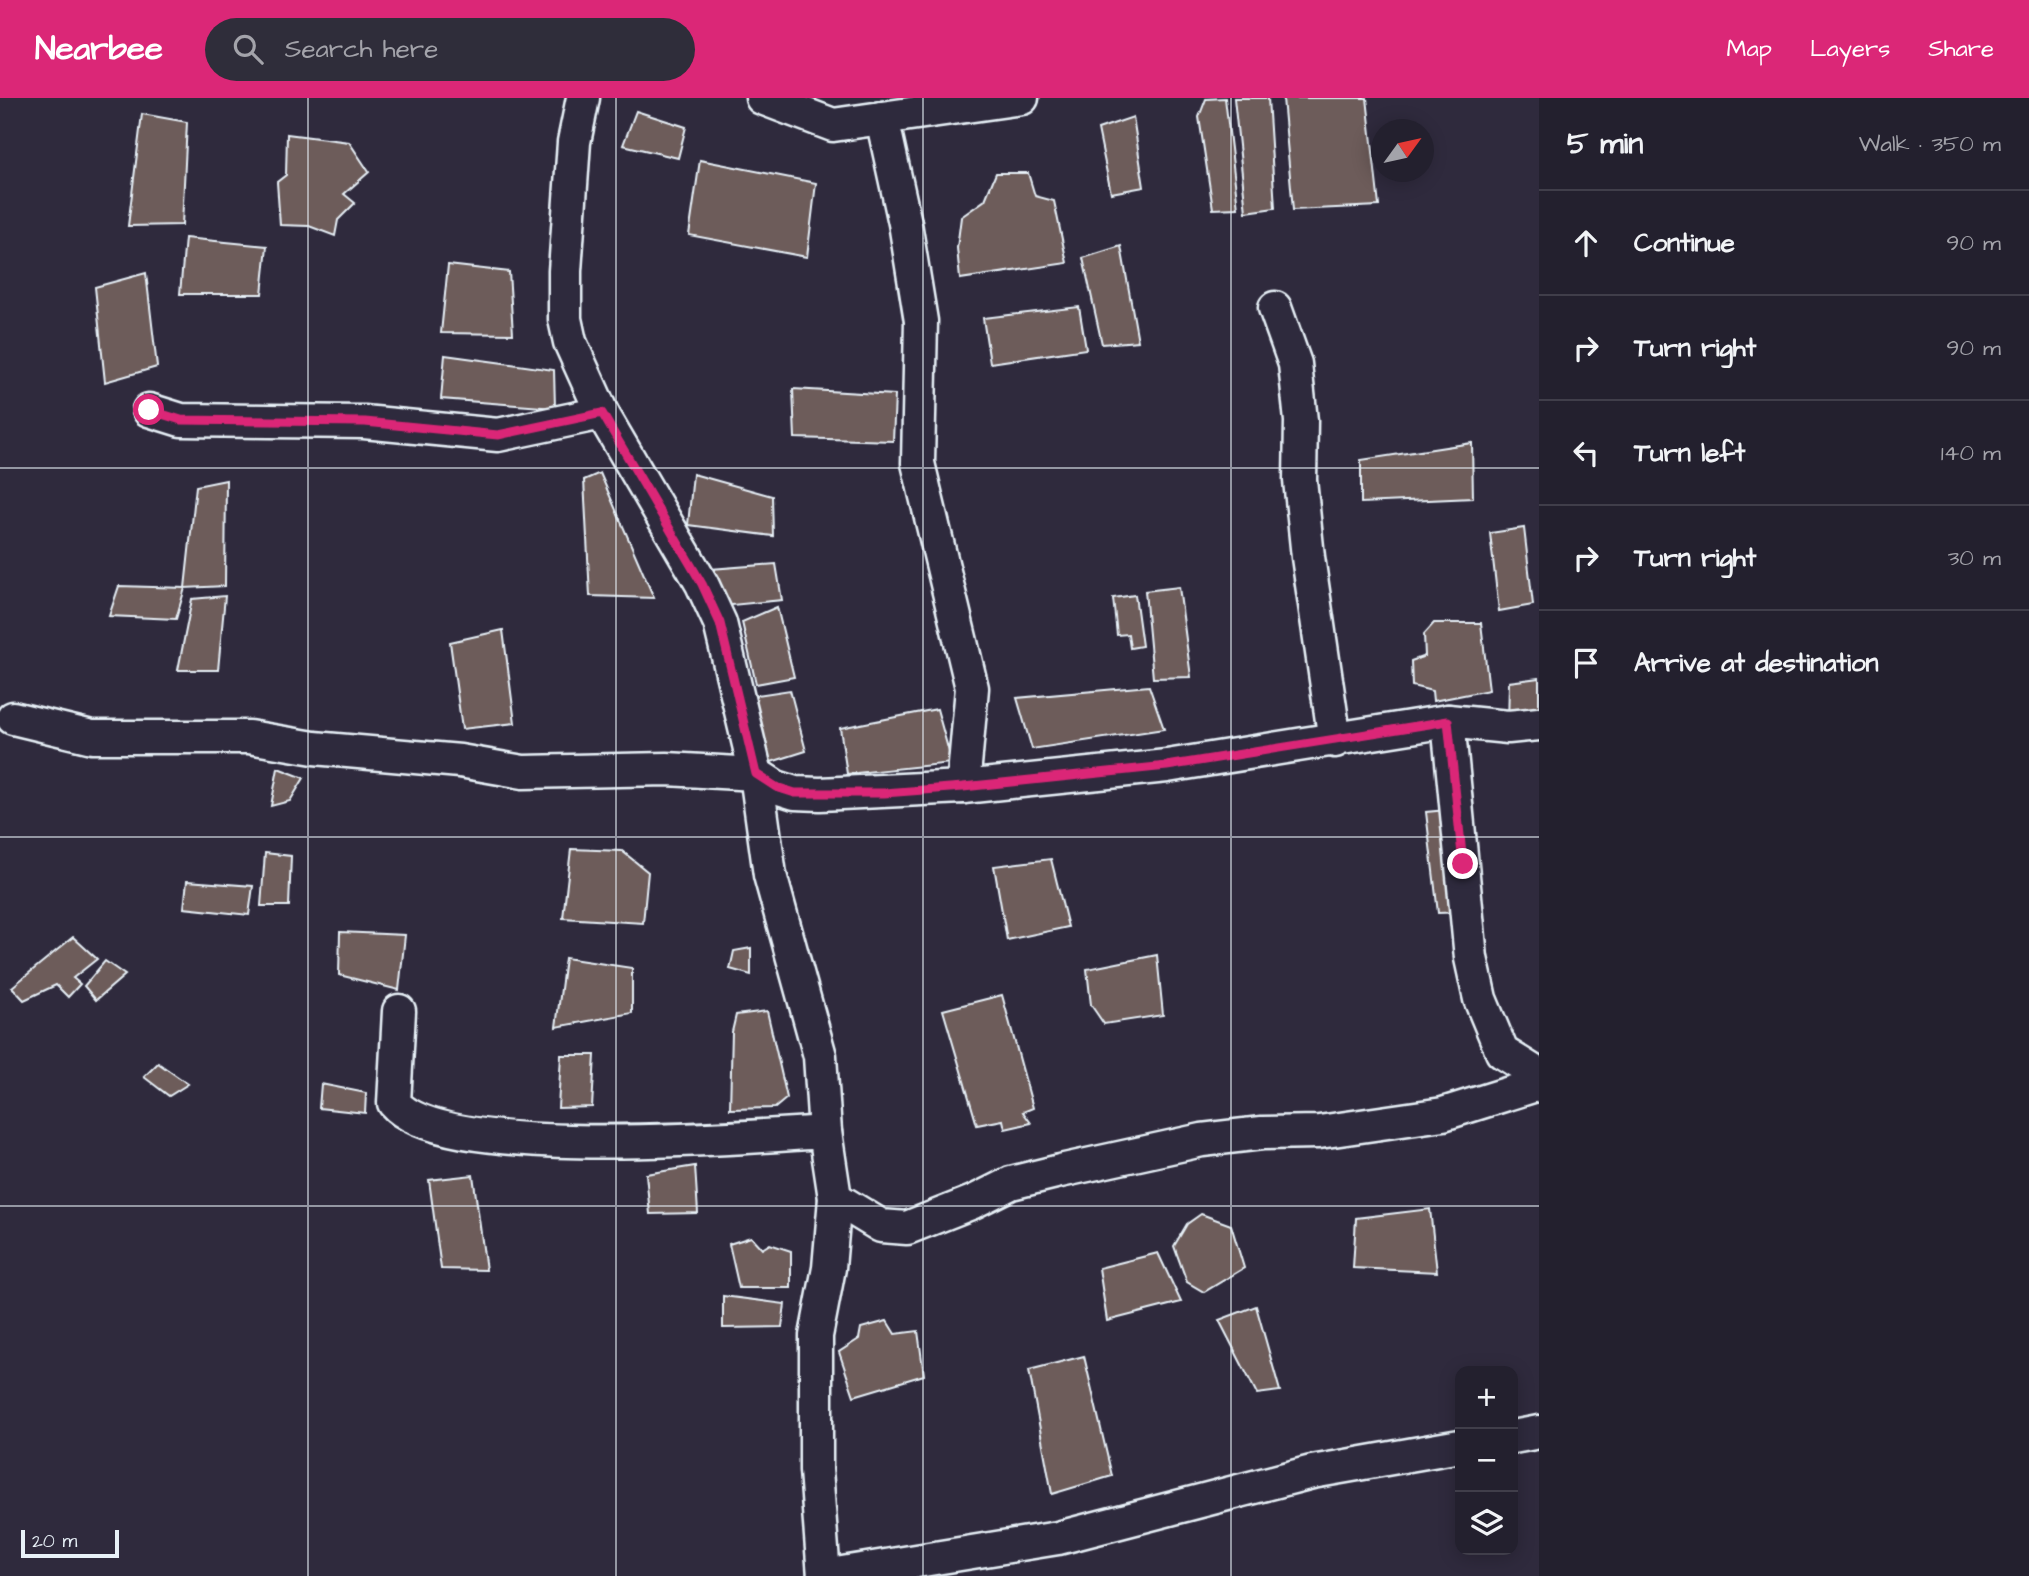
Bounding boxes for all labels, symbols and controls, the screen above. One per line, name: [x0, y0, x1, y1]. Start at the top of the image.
search box: [205, 18, 695, 81]
text: Nearbee: [35, 26, 163, 72]
icon: search: [229, 30, 267, 68]
text: Search here: [285, 31, 438, 67]
text: Map: [1727, 32, 1772, 66]
text: Layers: [1810, 32, 1890, 66]
text: Share: [1928, 32, 1994, 66]
north arrow: [1371, 119, 1434, 182]
text: 5 min: [1567, 123, 1643, 165]
text: Walk · 350 m: [1859, 128, 2001, 160]
icon: ahead: [1567, 224, 1605, 262]
text: Continue: [1634, 225, 1735, 261]
text: 90 m: [1946, 227, 2001, 259]
icon: right: [1567, 329, 1605, 367]
text: Turn right: [1634, 330, 1756, 366]
text: 90 m: [1946, 332, 2001, 364]
route start: [133, 394, 164, 425]
icon: left: [1567, 434, 1605, 472]
text: Turn left: [1634, 435, 1745, 471]
text: 140 m: [1941, 437, 2001, 469]
icon: right: [1567, 539, 1605, 577]
text: Turn right: [1634, 540, 1756, 576]
text: 30 m: [1948, 542, 2001, 574]
icon: arrive: [1567, 644, 1605, 682]
text: Arrive at destination: [1634, 645, 1879, 681]
route end: [1447, 848, 1478, 879]
map controls: [1455, 1366, 1518, 1555]
button: +: [1455, 1366, 1518, 1429]
button: −: [1455, 1429, 1518, 1492]
button: layers: [1455, 1492, 1518, 1555]
scale bar: [21, 1527, 119, 1559]
text: 20 m: [32, 1528, 77, 1555]

